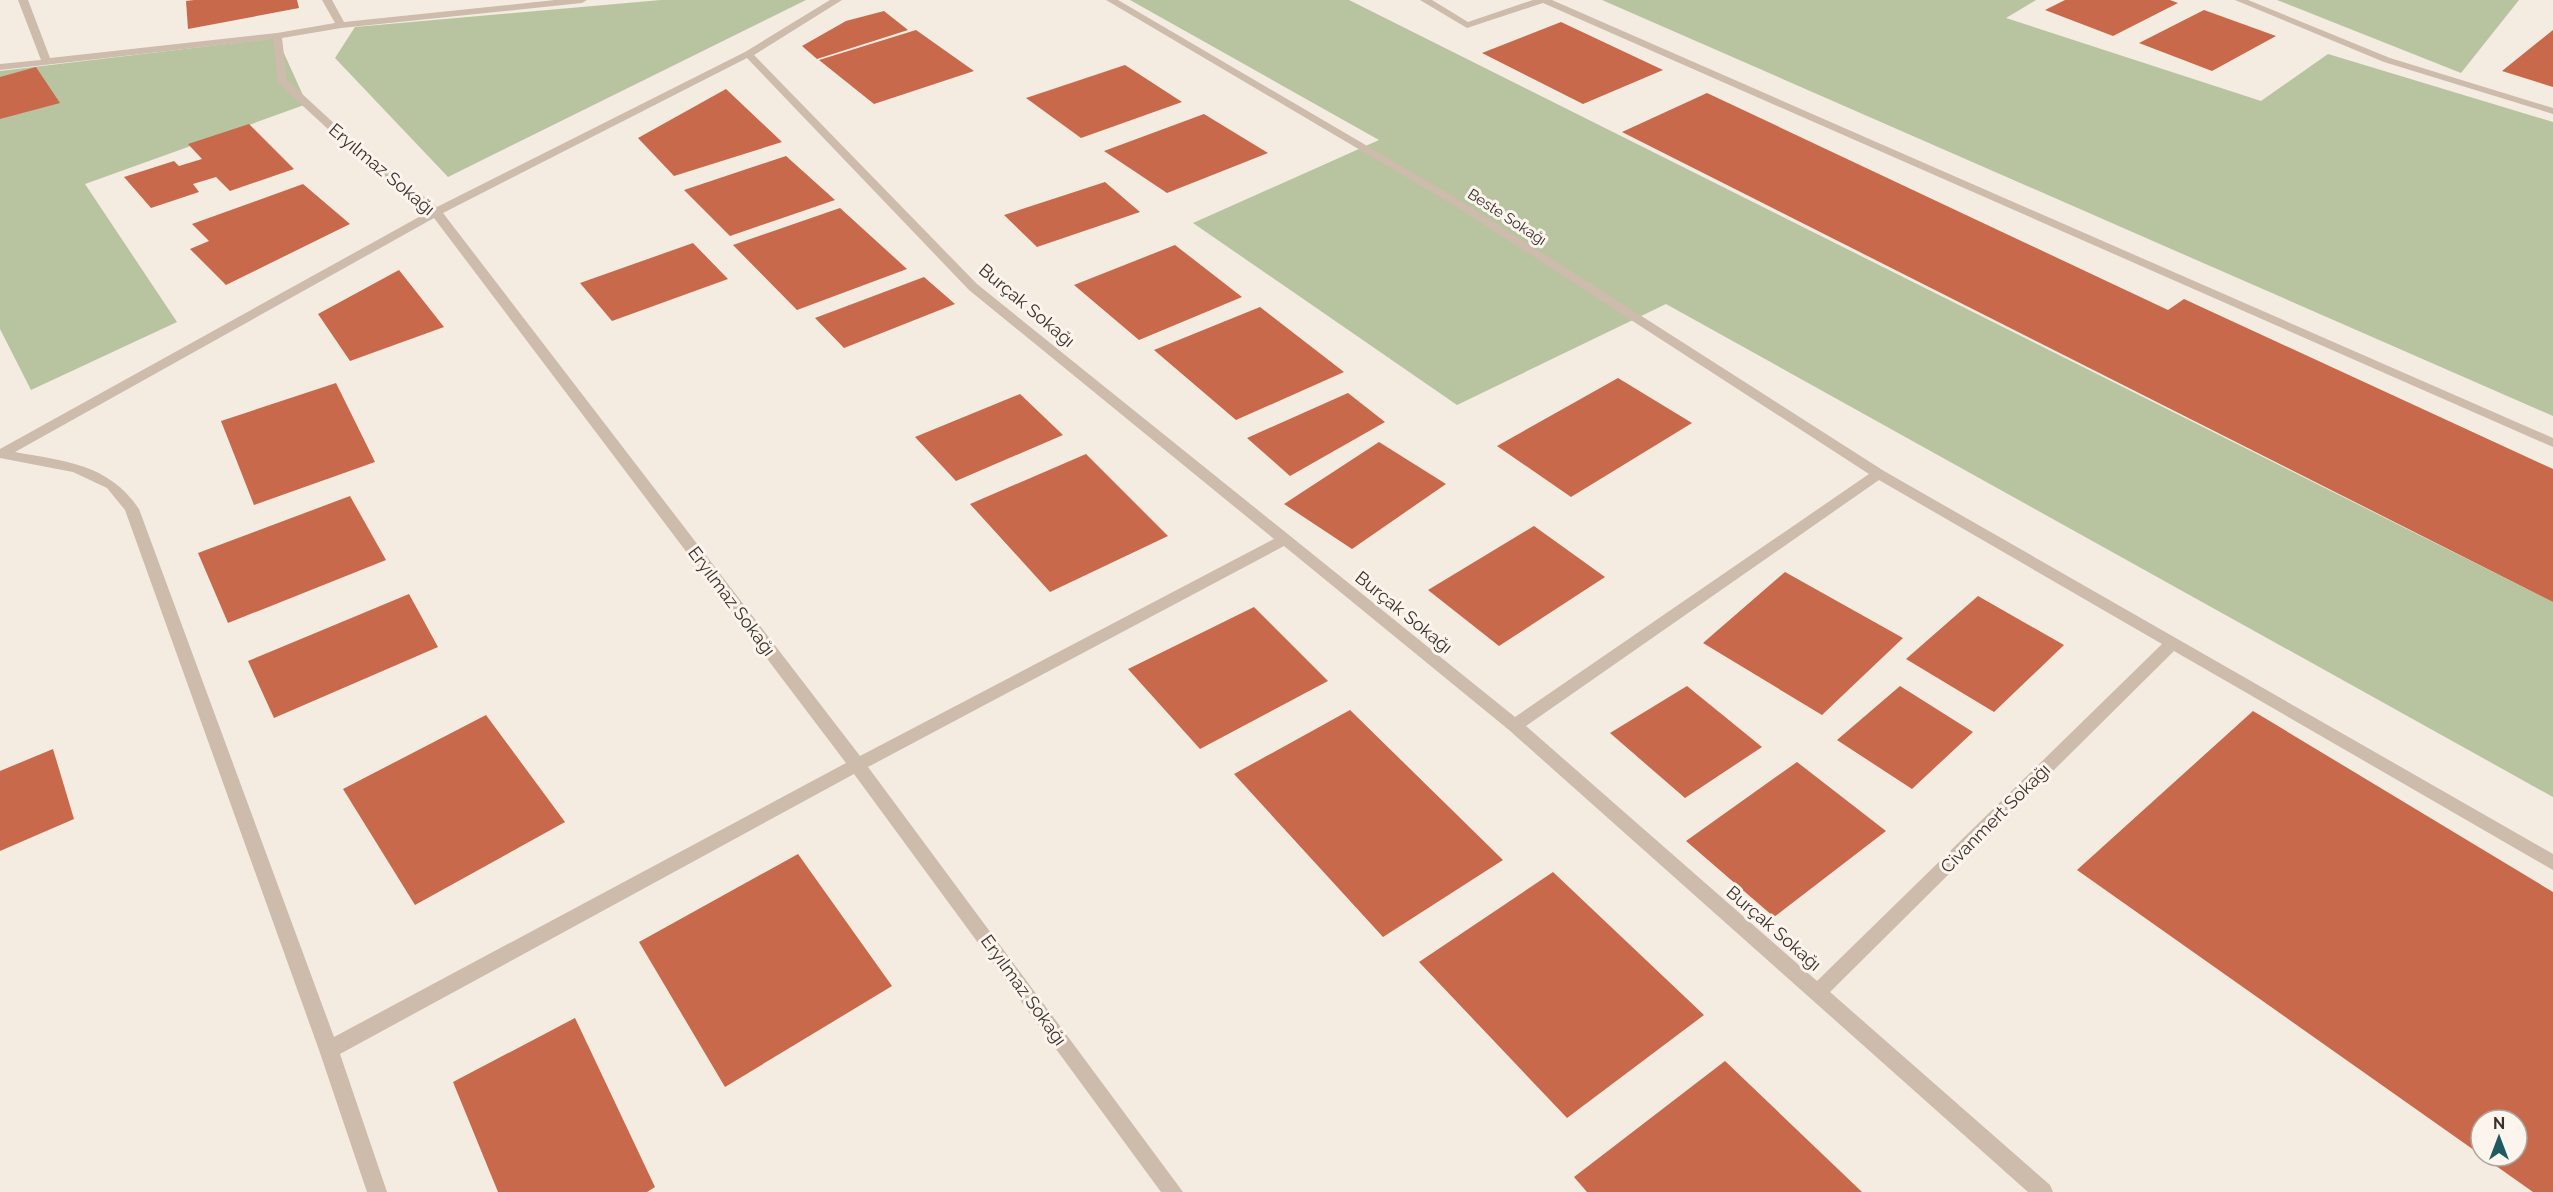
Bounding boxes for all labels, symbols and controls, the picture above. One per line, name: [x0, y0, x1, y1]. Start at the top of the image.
street label: Eryılmaz Sokağı: [325, 119, 439, 219]
street label: Beste Sokağı: [1464, 185, 1550, 249]
street label: Burçak Sokağı: [975, 259, 1079, 351]
street label: Eryılmaz Sokağı: [684, 542, 780, 660]
street label: Burçak Sokağı: [1351, 567, 1457, 657]
street label: Civanmert Sokağı: [1936, 759, 2054, 877]
street label: Burçak Sokağı: [1722, 881, 1826, 975]
street label: Eryılmaz Sokağı: [977, 931, 1071, 1049]
north arrow: [2469, 1108, 2529, 1168]
text: N: [2493, 1114, 2505, 1133]

